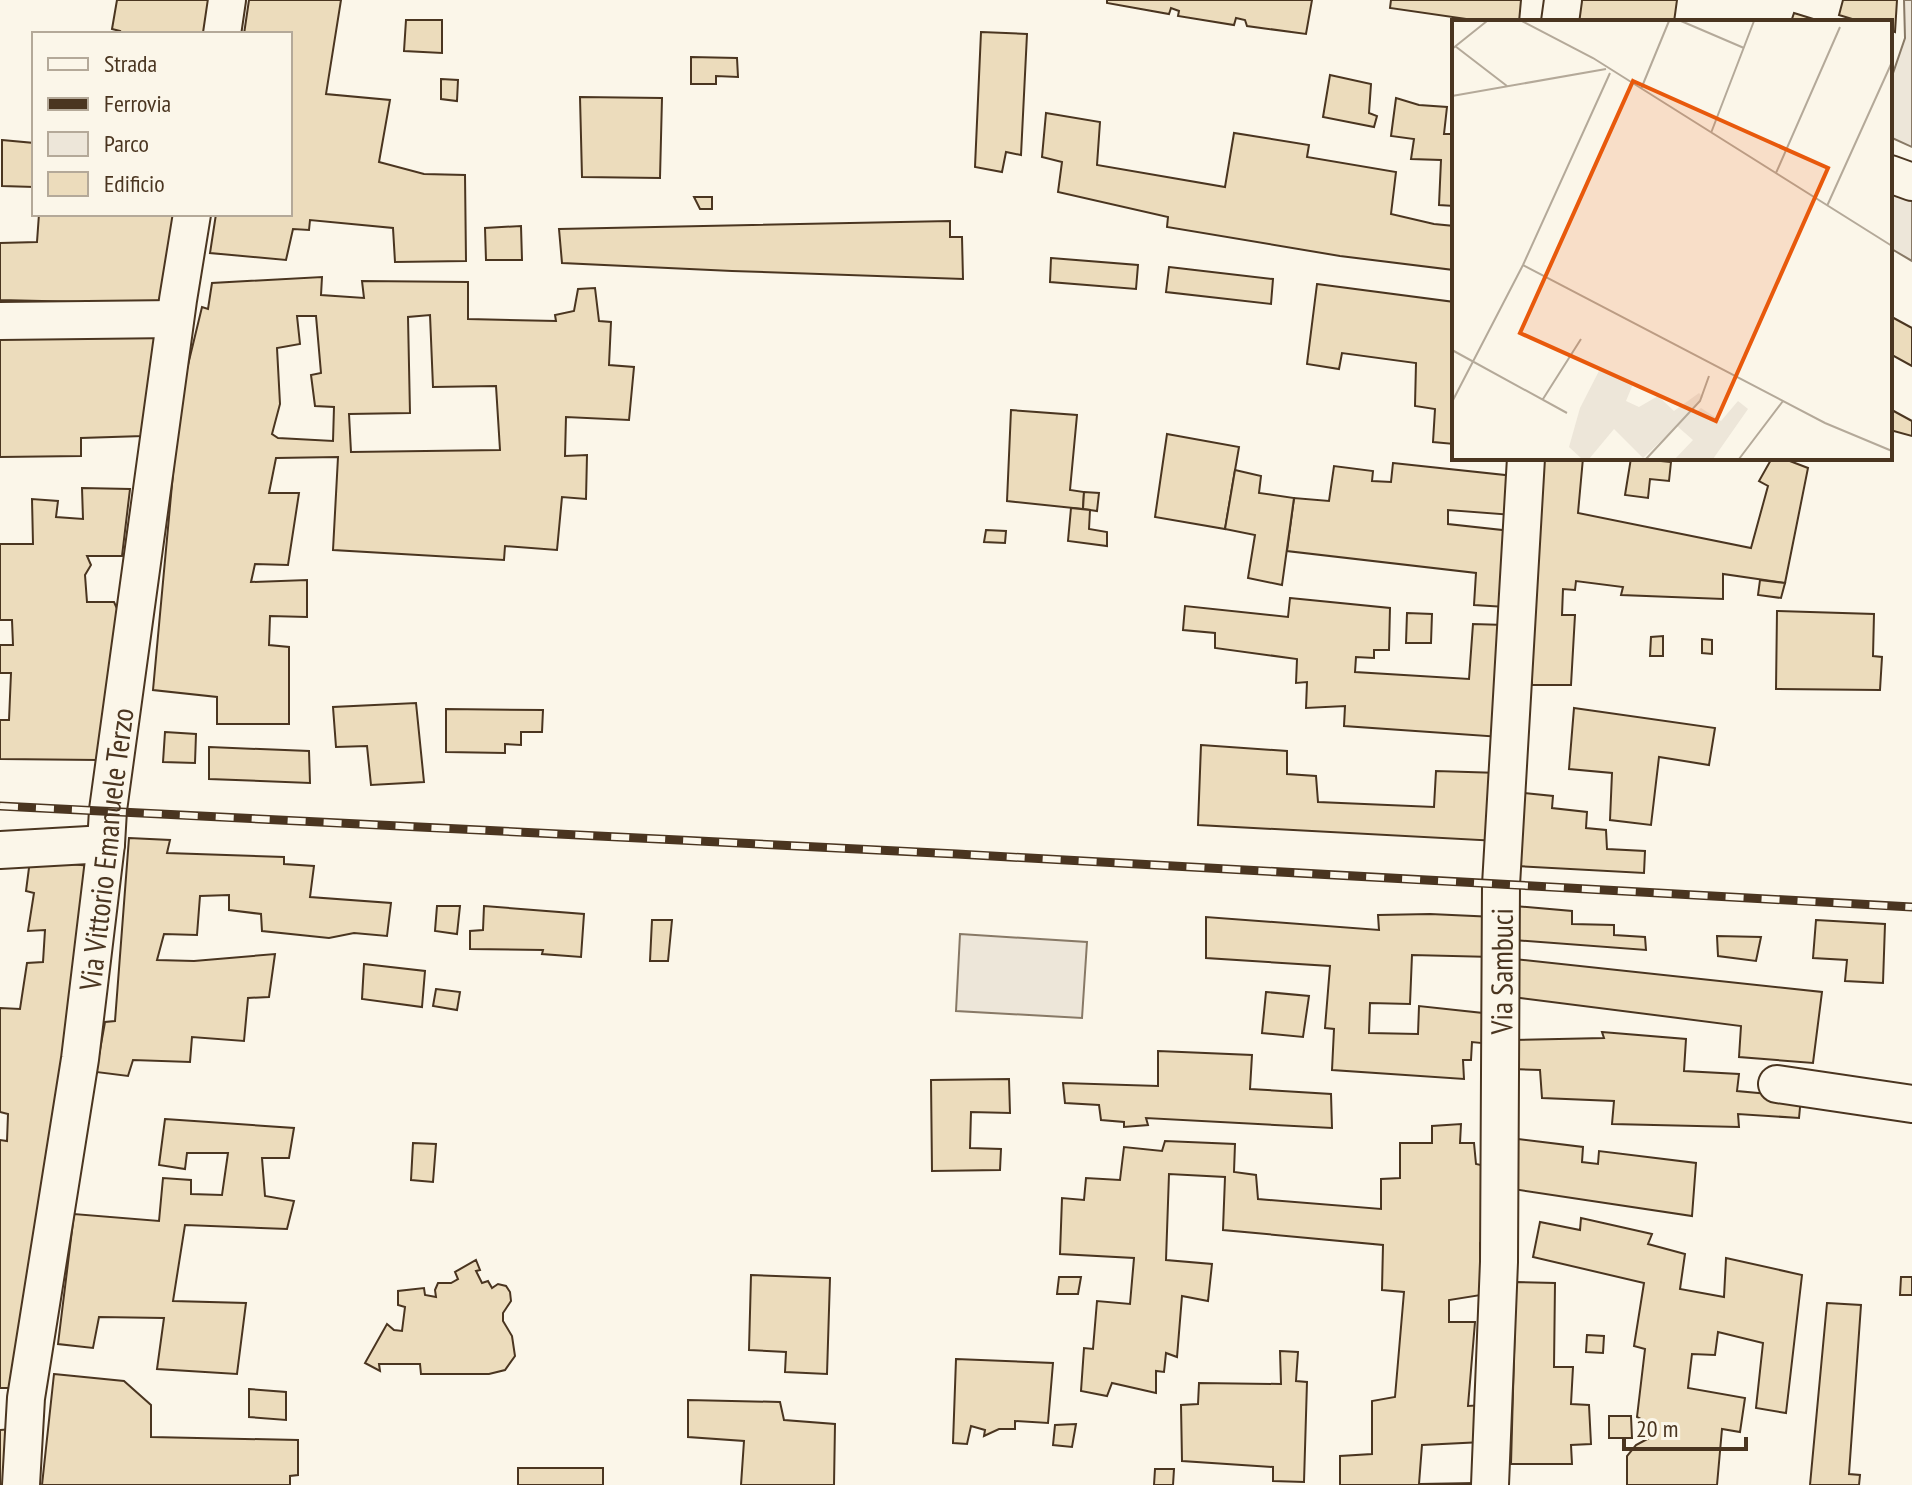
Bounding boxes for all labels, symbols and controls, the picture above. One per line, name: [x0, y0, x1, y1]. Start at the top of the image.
inset map: [1452, 20, 1892, 460]
legend: [32, 32, 292, 216]
text: Strada: [104, 48, 157, 79]
text: Ferrovia: [104, 88, 171, 119]
text: Parco: [104, 128, 149, 159]
text: Edificio: [104, 168, 165, 199]
street label: Via Vittorio Emanuele Terzo: [69, 705, 141, 993]
street label: Via Sambuci: [1481, 908, 1520, 1035]
scale bar: [1624, 1401, 1746, 1451]
text: 20 m: [1636, 1413, 1678, 1444]

